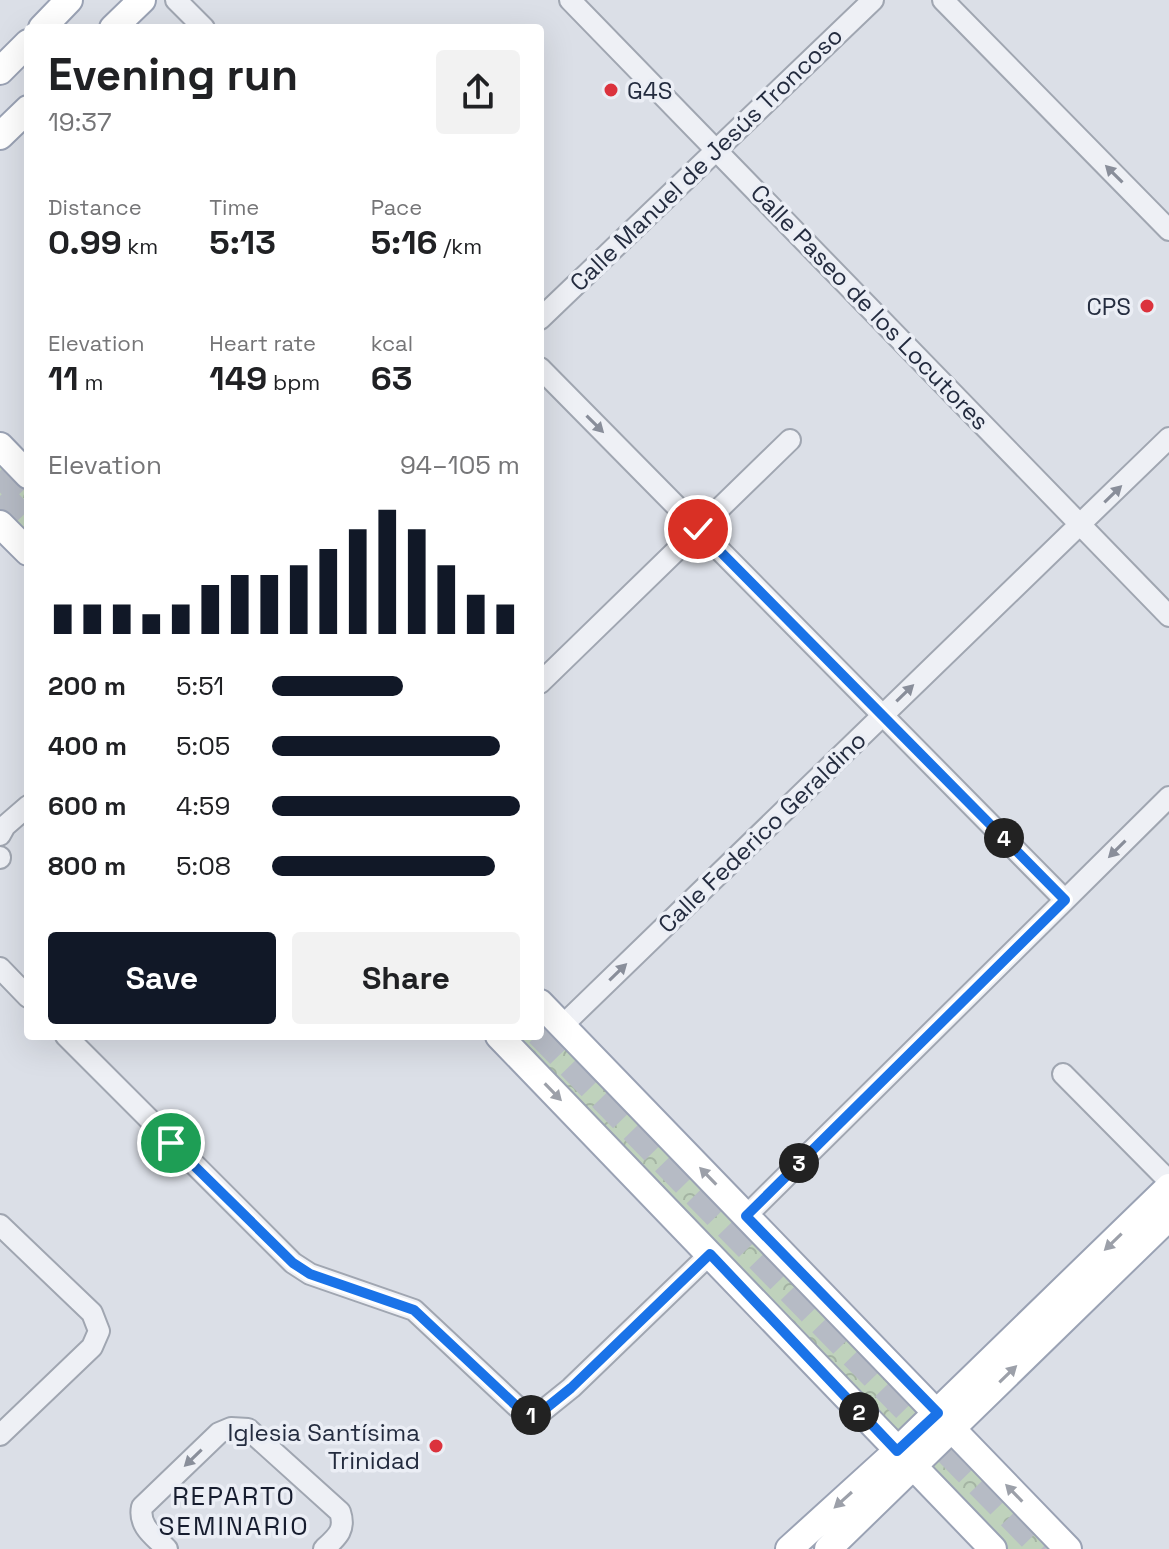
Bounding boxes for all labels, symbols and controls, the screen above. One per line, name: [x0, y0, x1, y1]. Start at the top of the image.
street label: Calle Manuel de Jesús Troncoso: [563, 20, 849, 298]
text: Evening run: [48, 47, 298, 103]
button: share: [436, 50, 520, 134]
place label: G4S: [627, 75, 673, 106]
marker: G4S: [602, 81, 620, 99]
text: 19:37: [48, 105, 112, 139]
one-way arrow: [1105, 165, 1124, 184]
street label: Calle Paseo de los Locutores: [744, 177, 996, 437]
text: Distance: [48, 193, 142, 221]
text: Time: [209, 193, 259, 221]
text: Pace: [371, 193, 422, 221]
text: 0.99: [48, 221, 122, 264]
text: 5:13: [209, 221, 276, 264]
text: 5:16: [371, 221, 438, 264]
text: km: [122, 232, 158, 260]
text: /km: [438, 232, 482, 260]
place label: CPS: [1086, 291, 1131, 322]
marker: CPS: [1138, 297, 1156, 315]
text: Elevation: [48, 329, 144, 357]
text: Heart rate: [209, 329, 316, 357]
text: kcal: [371, 329, 413, 357]
text: 11: [48, 357, 79, 400]
text: 149: [209, 357, 267, 400]
text: 63: [371, 357, 412, 400]
text: m: [79, 368, 103, 396]
text: bpm: [267, 368, 320, 396]
one-way arrow: [585, 414, 604, 433]
text: Elevation: [48, 448, 162, 482]
text: 94–105 m: [400, 448, 520, 482]
one-way arrow: [1103, 485, 1122, 503]
pin: [664, 495, 732, 563]
icon: check: [676, 507, 720, 551]
text: 200 m: [48, 669, 126, 703]
text: 5:51: [176, 669, 224, 703]
one-way arrow: [895, 684, 914, 703]
street label: Calle Federico Geraldino: [651, 724, 873, 940]
text: 400 m: [48, 729, 127, 763]
text: 5:05: [176, 729, 230, 763]
text: 600 m: [48, 789, 127, 823]
text: 4:59: [176, 789, 230, 823]
pin: 4: [984, 818, 1024, 858]
text: 4: [997, 824, 1011, 852]
one-way arrow: [1108, 839, 1127, 857]
text: 800 m: [48, 849, 126, 883]
text: 5:08: [176, 849, 231, 883]
button: Save: [48, 932, 276, 1024]
button: Share: [292, 932, 520, 1024]
one-way arrow: [608, 963, 627, 981]
one-way arrow: [543, 1082, 562, 1101]
pin: [137, 1109, 205, 1177]
icon: arrive: [149, 1121, 193, 1165]
pin: 3: [779, 1143, 819, 1183]
text: 3: [792, 1149, 806, 1177]
one-way arrow: [699, 1167, 717, 1186]
one-way arrow: [1104, 1232, 1123, 1251]
one-way arrow: [998, 1365, 1017, 1384]
pin: 2: [839, 1392, 879, 1432]
pin: 1: [511, 1395, 551, 1435]
text: 2: [852, 1398, 866, 1426]
text: 1: [526, 1401, 536, 1429]
place label: Iglesia Santísima Trinidad: [227, 1417, 420, 1476]
marker: Iglesia Santísima Trinidad: [427, 1437, 445, 1455]
one-way arrow: [184, 1448, 203, 1467]
district label: REPARTO SEMINARIO: [158, 1479, 310, 1543]
one-way arrow: [1005, 1484, 1024, 1503]
one-way arrow: [833, 1491, 853, 1509]

